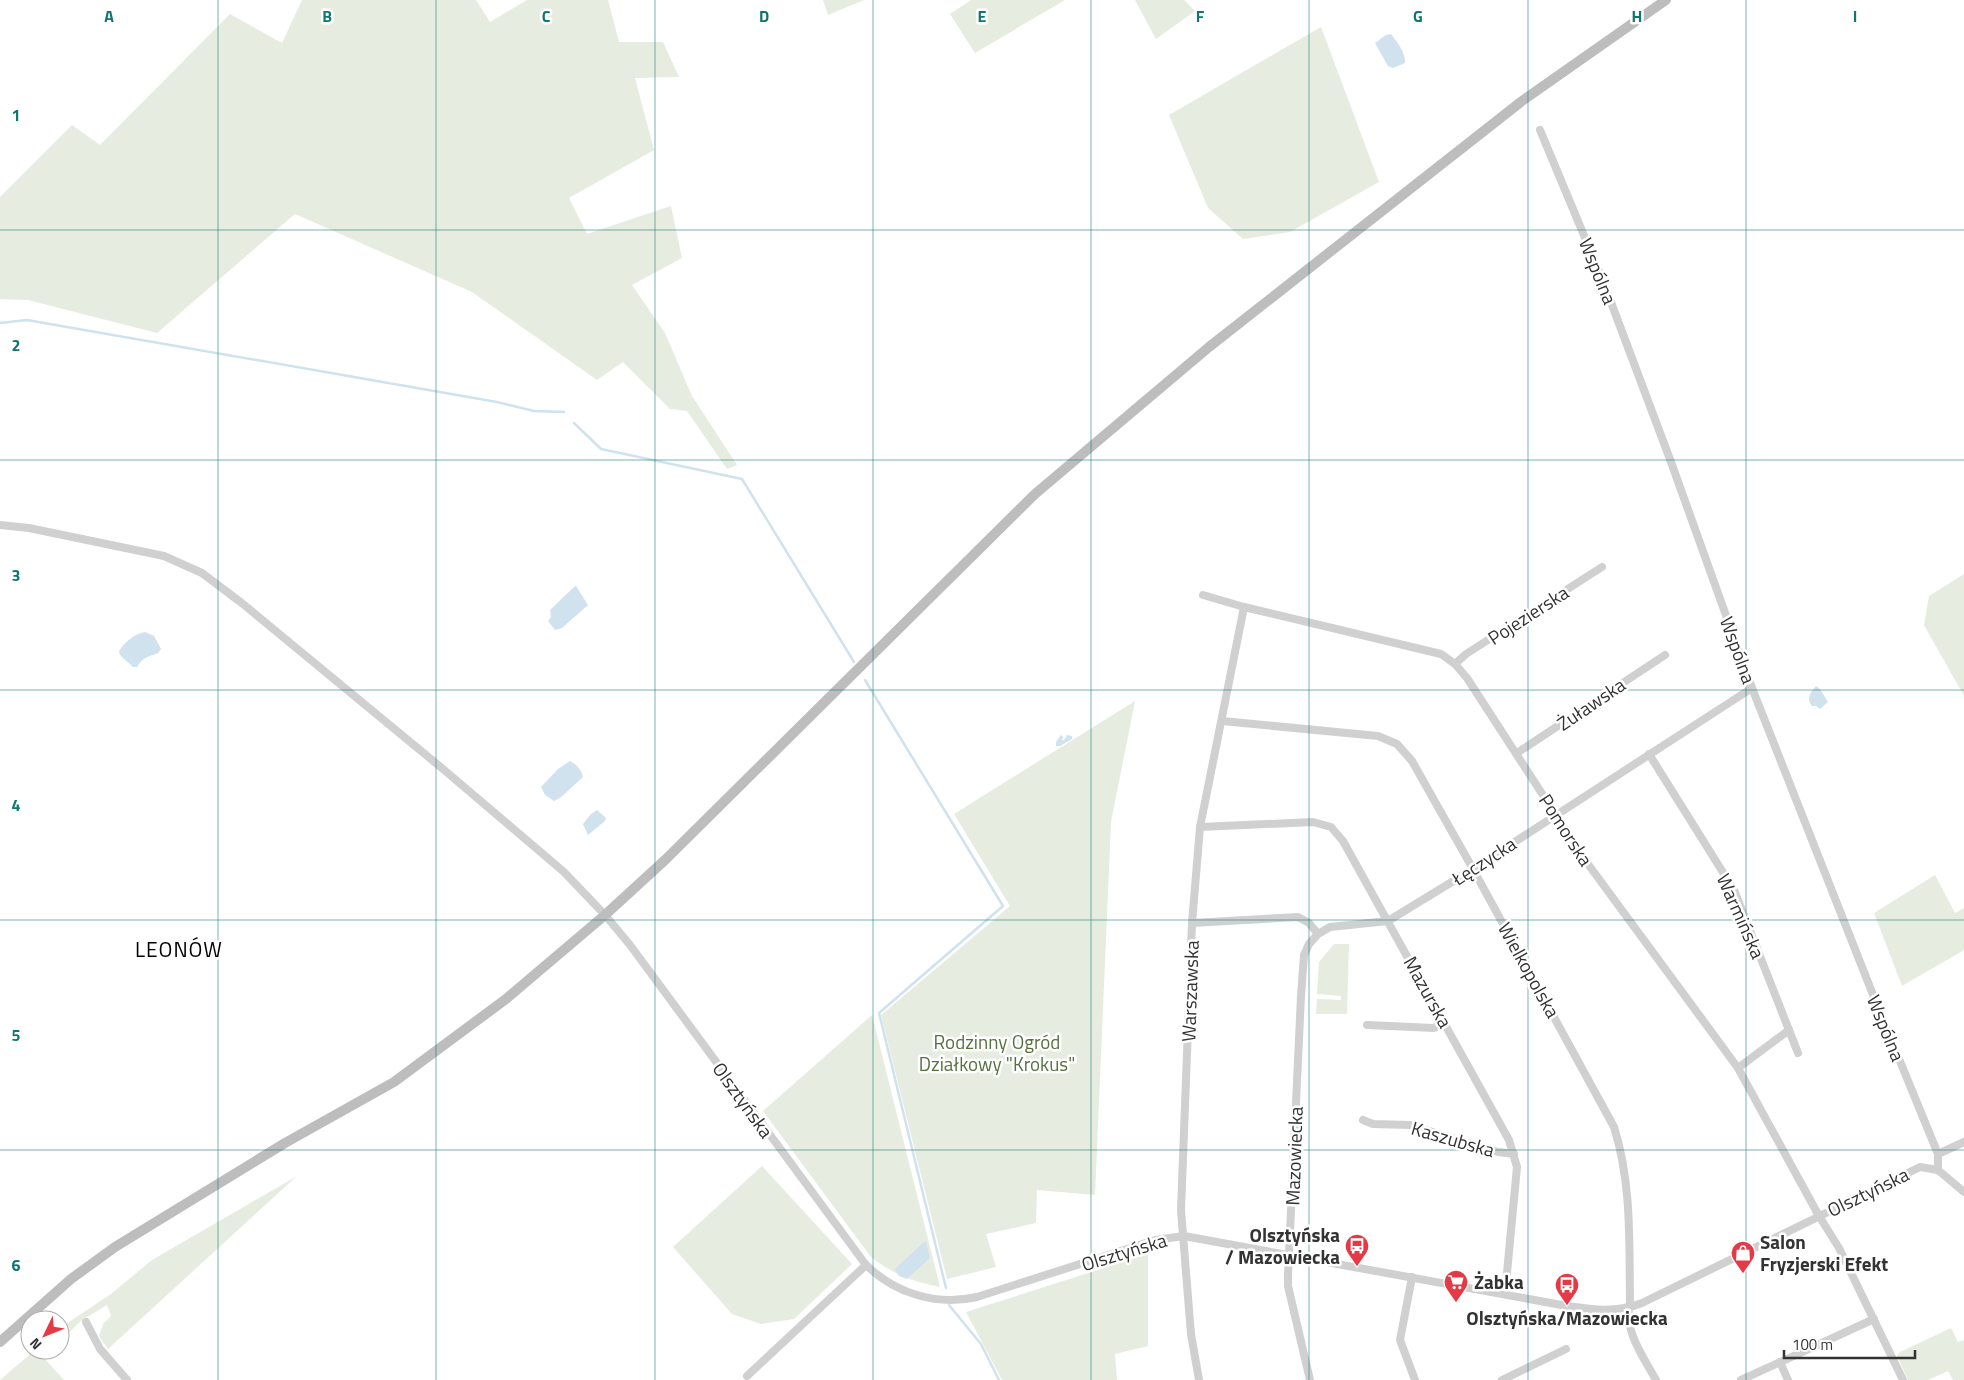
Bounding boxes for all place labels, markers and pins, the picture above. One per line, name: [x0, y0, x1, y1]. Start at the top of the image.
place label: Olsztyńska / Mazowiecka: [1225, 1220, 1340, 1271]
place label: Salon Fryzjerski Efekt: [1760, 1227, 1888, 1278]
bus stop icon: Olsztyńska / Mazowiecka: [1344, 1233, 1370, 1267]
shop icon: Salon Fryzjerski Efekt: [1730, 1240, 1756, 1274]
place label: Żabka: [1474, 1267, 1524, 1296]
supermarket icon: Żabka: [1443, 1269, 1469, 1303]
bus stop icon: Olsztyńska/Mazowiecka: [1554, 1272, 1580, 1306]
place label: Olsztyńska/Mazowiecka: [1466, 1303, 1668, 1332]

